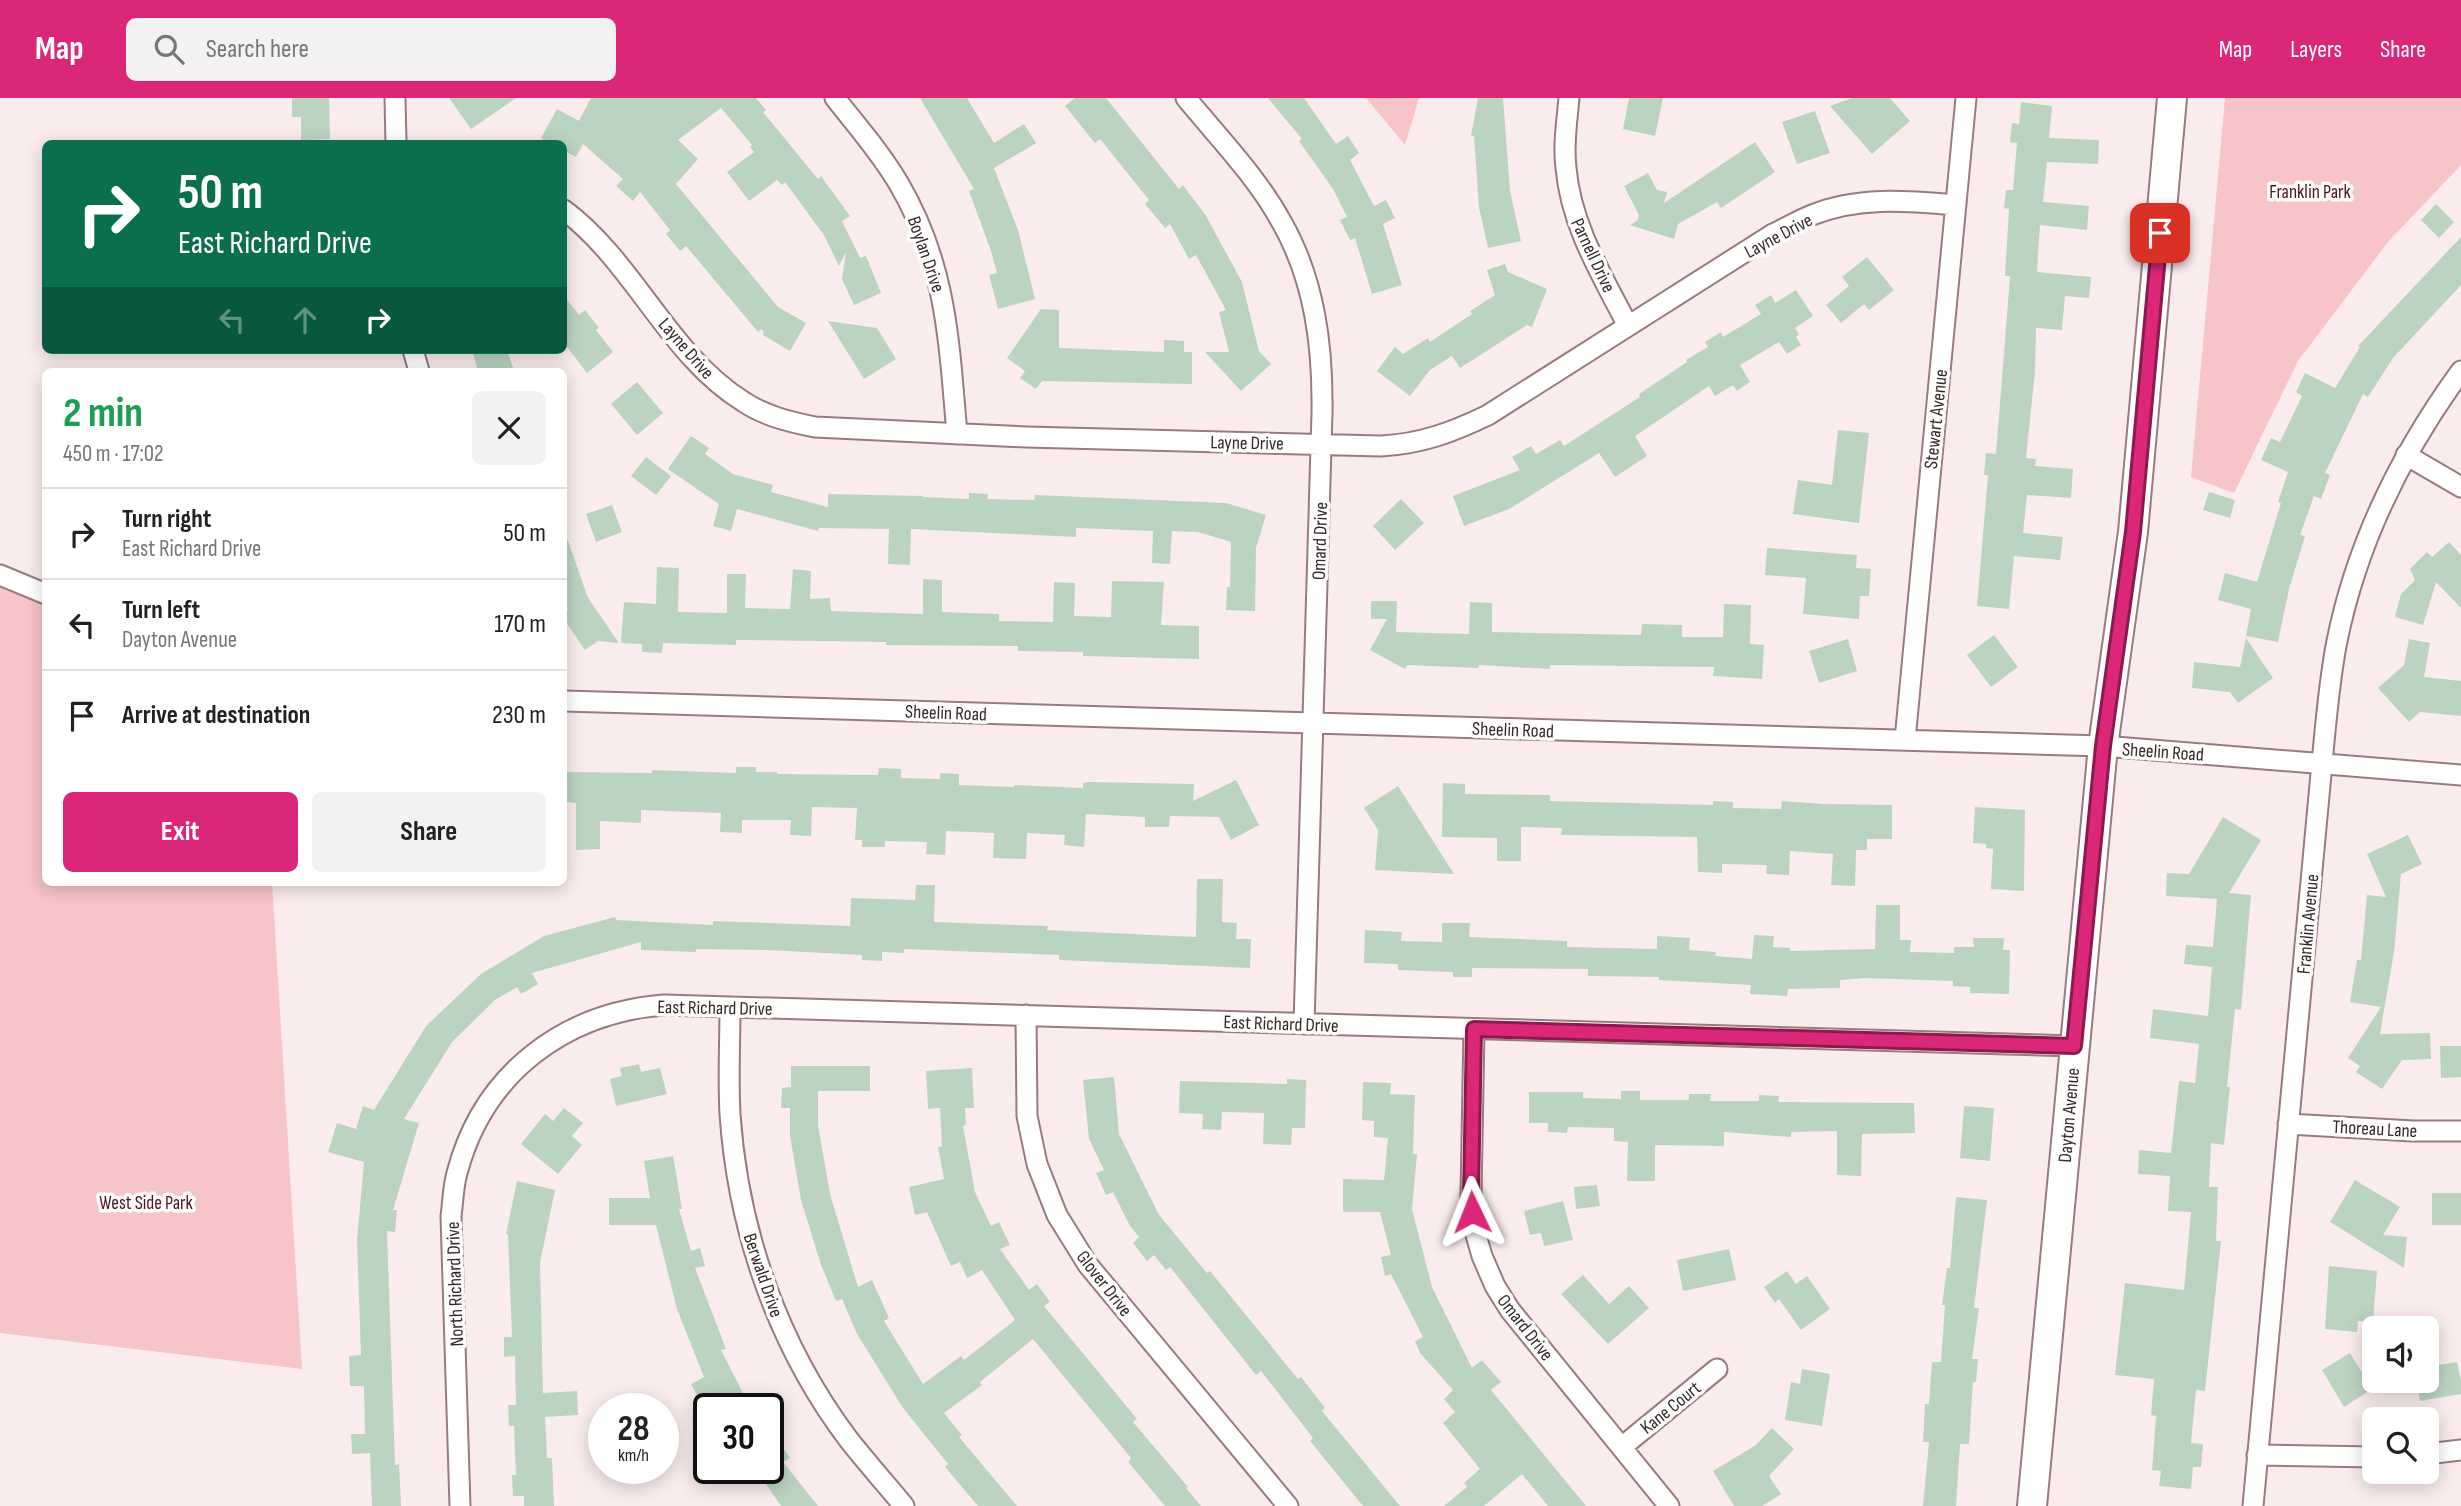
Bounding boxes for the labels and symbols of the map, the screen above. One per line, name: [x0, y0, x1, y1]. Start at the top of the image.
park label: Franklin Park: [2269, 181, 2351, 204]
pin: [2130, 203, 2190, 263]
street label: Layne Drive: [1741, 209, 1817, 264]
street label: Boylan Drive: [902, 214, 949, 295]
street label: Parnell Drive: [1565, 215, 1620, 297]
street label: Layne Drive: [653, 314, 719, 384]
street label: Stewart Avenue: [1920, 368, 1953, 470]
street label: Layne Drive: [1210, 431, 1284, 456]
street label: Omard Drive: [1308, 502, 1333, 581]
street label: Sheelin Road: [905, 701, 987, 726]
street label: Sheelin Road: [1472, 718, 1554, 743]
street label: Sheelin Road: [2121, 738, 2205, 767]
street label: Franklin Avenue: [2293, 873, 2324, 975]
street label: East Richard Drive: [657, 996, 773, 1021]
street label: East Richard Drive: [1223, 1011, 1339, 1038]
street label: Dayton Avenue: [2054, 1067, 2085, 1163]
street label: Thoreau Lane: [2332, 1116, 2418, 1143]
position arrow: [1435, 1175, 1509, 1249]
park label: West Side Park: [99, 1192, 193, 1215]
street label: North Richard Drive: [442, 1221, 469, 1347]
street label: Berwald Drive: [738, 1231, 788, 1320]
street label: Glover Drive: [1071, 1246, 1137, 1321]
street label: Omard Drive: [1492, 1290, 1558, 1366]
street label: Kane Court: [1636, 1377, 1706, 1439]
speed limit sign: 30: [693, 1393, 784, 1484]

